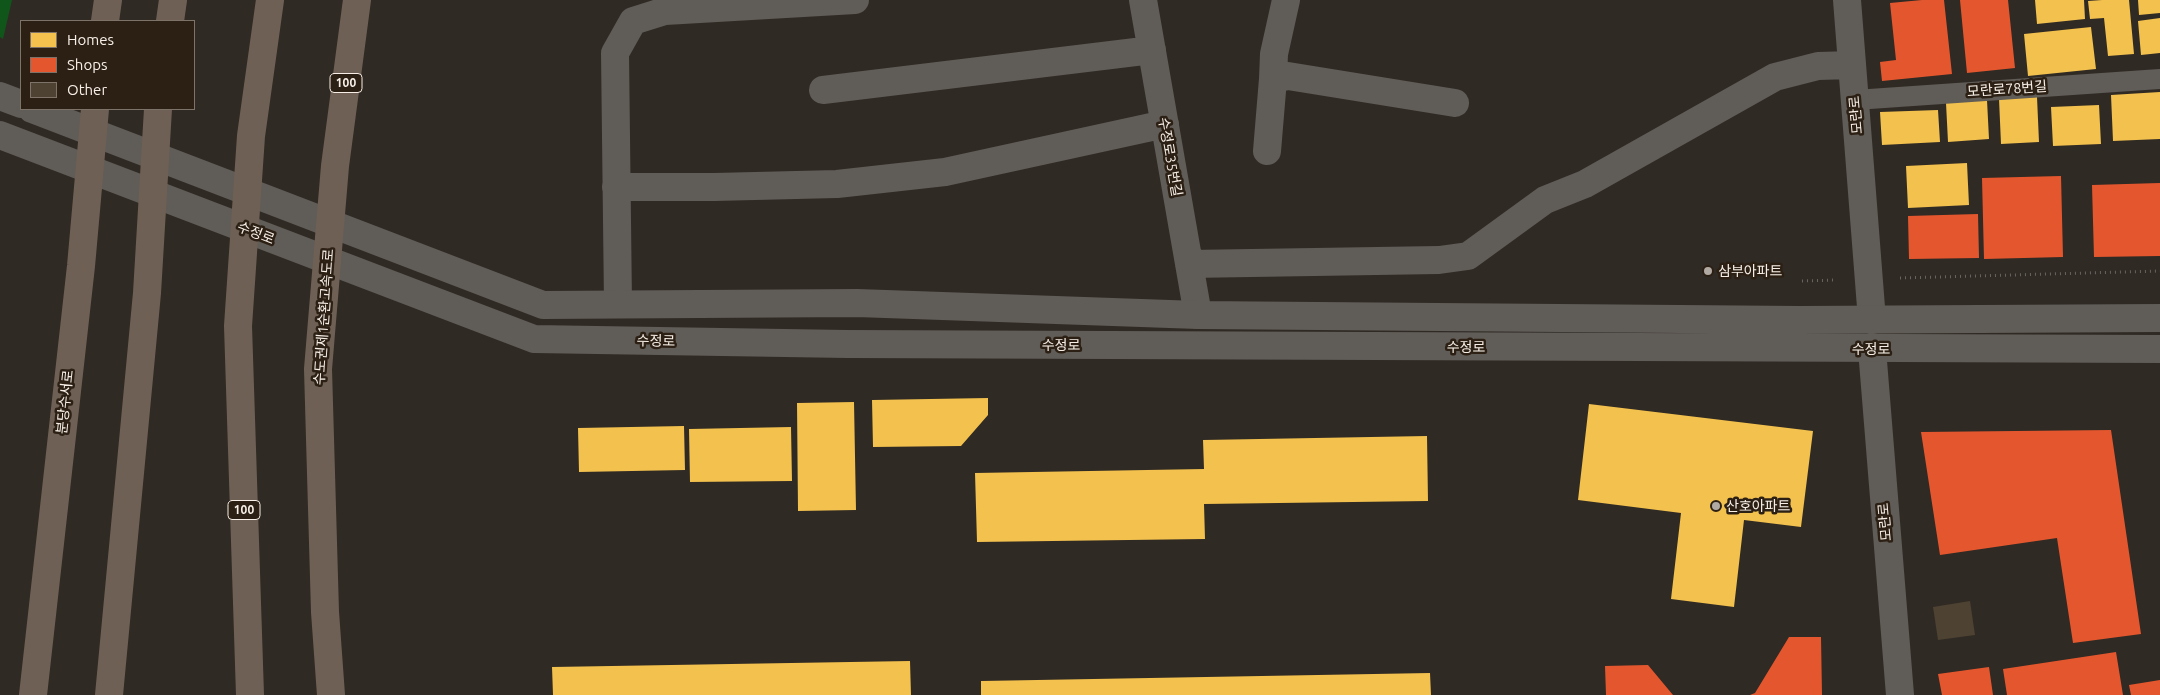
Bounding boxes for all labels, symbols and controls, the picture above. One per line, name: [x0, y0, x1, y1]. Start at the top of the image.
legend: [20, 20, 195, 110]
text: Homes: [67, 31, 114, 48]
text: Shops: [67, 56, 108, 73]
road number: 100: [330, 74, 362, 92]
street label: 모란로78번길: [1966, 78, 2048, 100]
text: Other: [67, 81, 107, 98]
street label: 모란로: [1846, 95, 1866, 135]
street label: 수정로35번길: [1155, 116, 1185, 198]
street label: 수정로: [235, 218, 277, 248]
street label: 수도권제1순환고속도로: [311, 248, 337, 386]
place label: 삼부아파트: [1718, 263, 1782, 279]
marker: 삼부아파트: [1702, 265, 1714, 277]
street label: 수정로: [637, 332, 675, 350]
street label: 수정로: [1042, 337, 1080, 353]
street label: 수정로: [1447, 339, 1485, 355]
street label: 수정로: [1852, 341, 1890, 357]
street label: 분당수서로: [53, 369, 77, 435]
place label: 산호아파트: [1726, 498, 1790, 514]
road number: 100: [228, 500, 260, 520]
marker: 산호아파트: [1710, 500, 1722, 512]
street label: 모란로: [1875, 502, 1895, 542]

